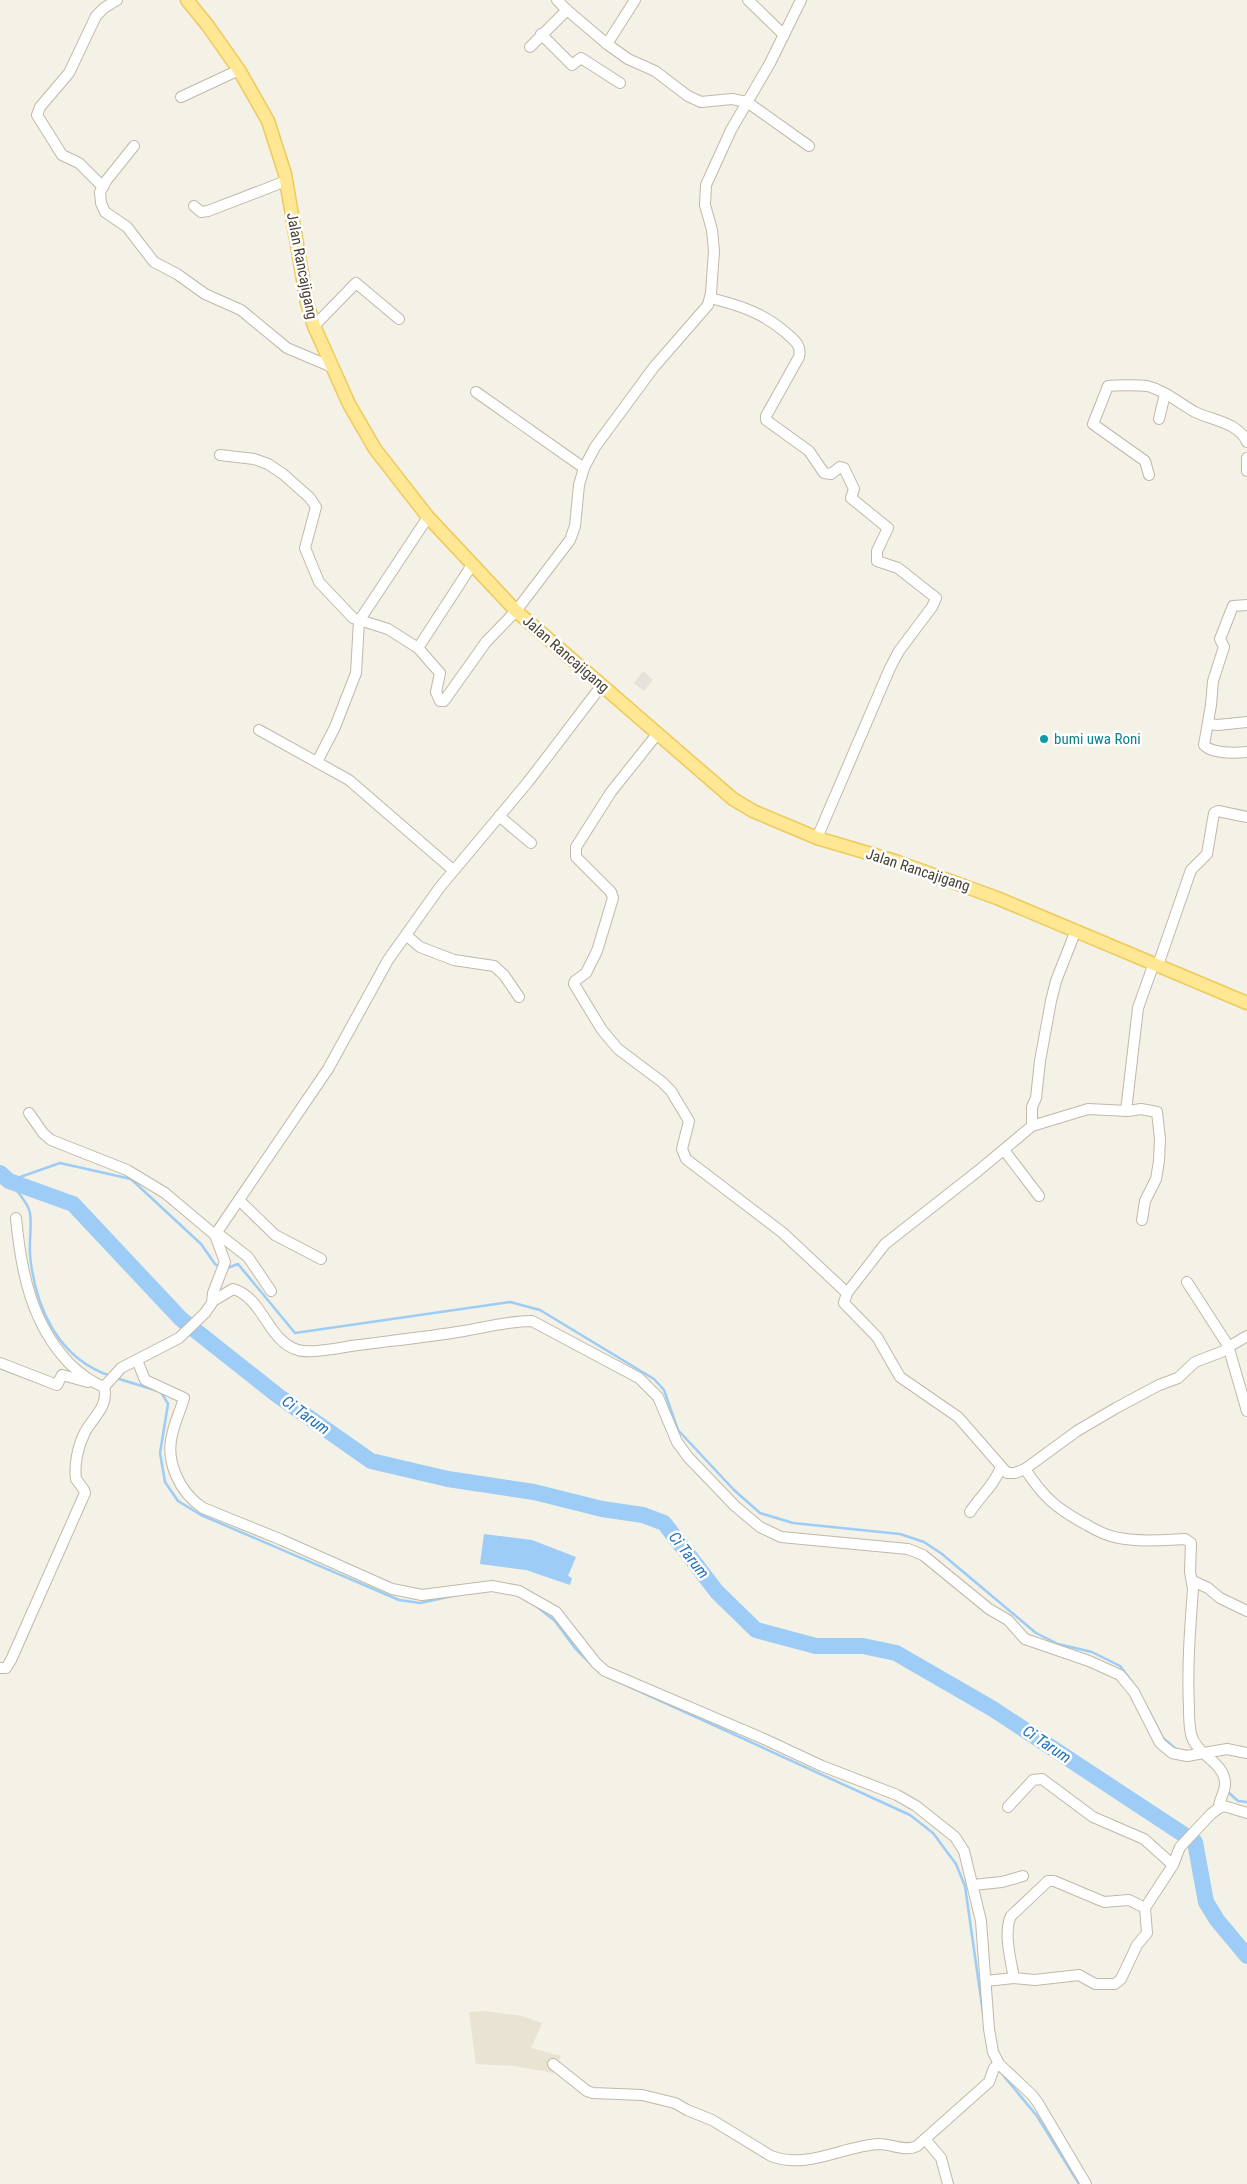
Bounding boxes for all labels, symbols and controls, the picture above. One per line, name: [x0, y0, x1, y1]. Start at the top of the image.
street label: Jalan Rancajigang: [283, 211, 321, 321]
street label: Jalan Rancajigang: [519, 612, 613, 696]
place label: bumi uwa Roni: [1054, 730, 1141, 748]
marker: bumi uwa Roni: [1038, 733, 1050, 745]
street label: Jalan Rancajigang: [864, 845, 972, 895]
water label: Ci Tarum: [278, 1391, 334, 1439]
water label: Ci Tarum: [665, 1528, 713, 1582]
water label: Ci Tarum: [1019, 1721, 1075, 1767]

